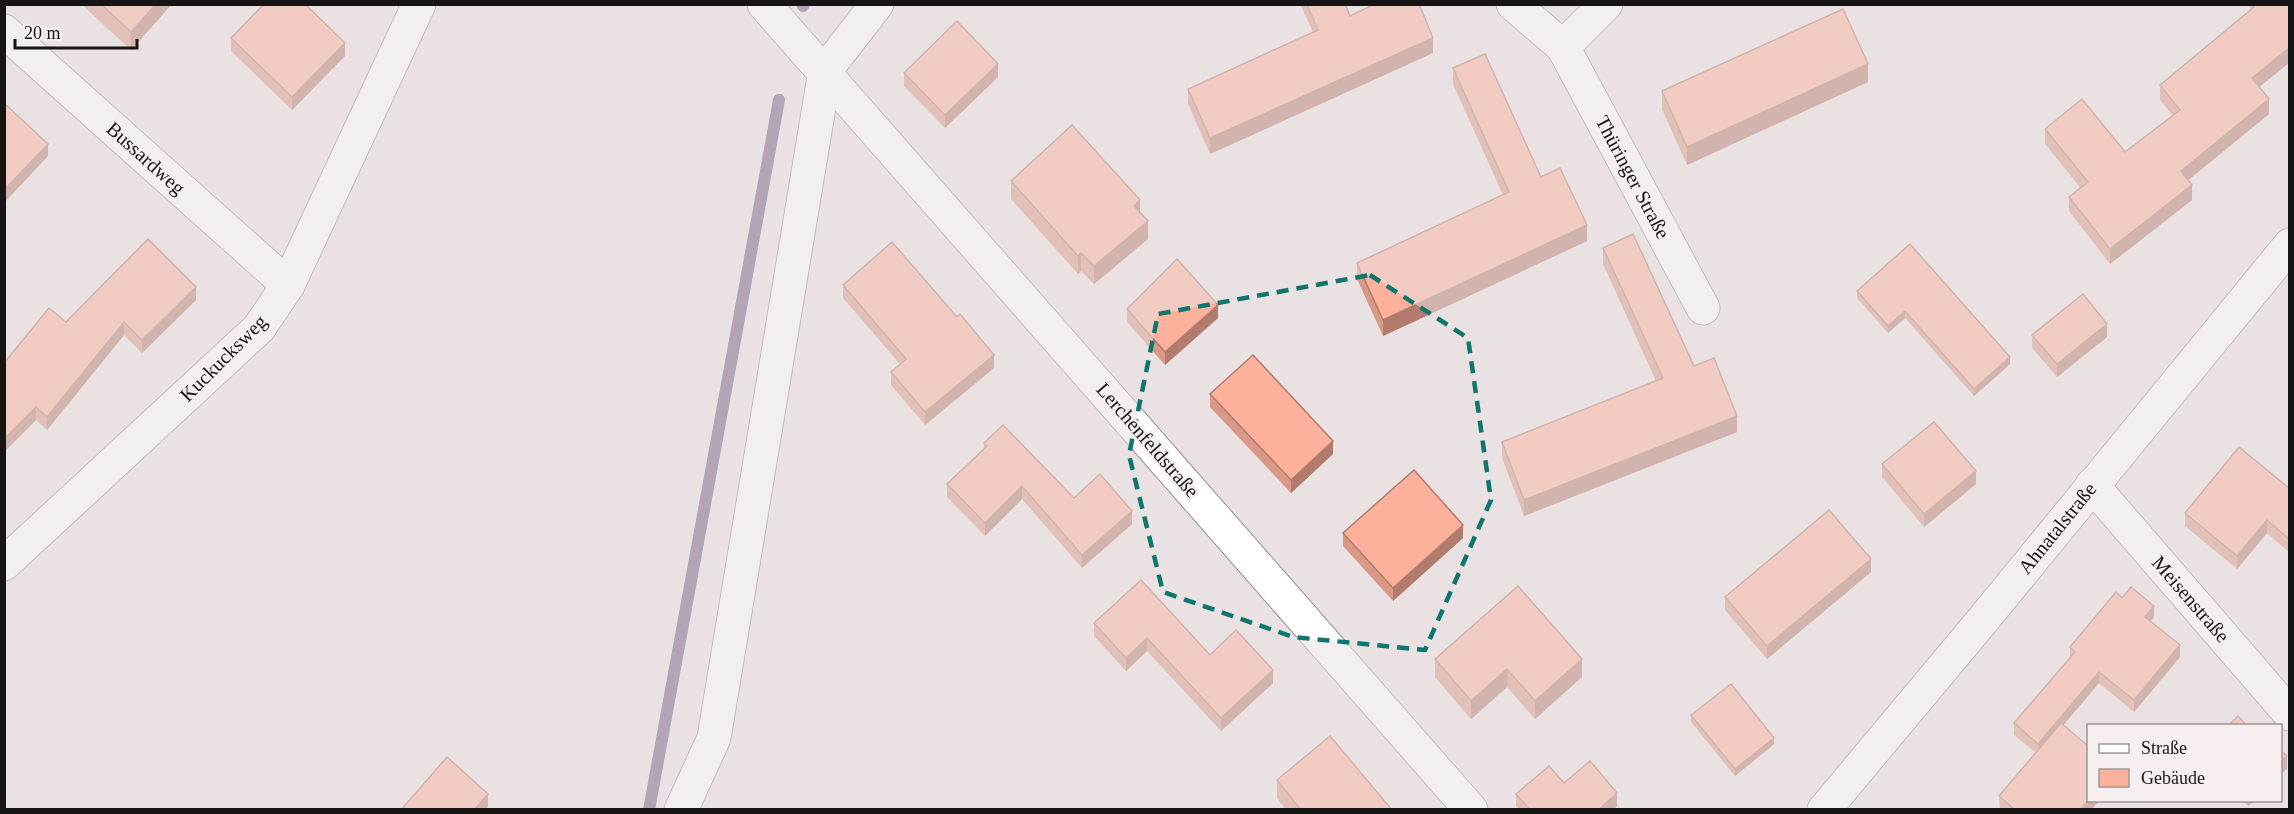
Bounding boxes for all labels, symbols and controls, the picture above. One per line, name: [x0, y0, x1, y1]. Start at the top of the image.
scale bar: [15, 12, 136, 50]
text: 20 m: [24, 23, 61, 43]
street label: Thüringer Straße: [1590, 112, 1675, 243]
street label: Bussardweg: [102, 117, 190, 200]
street label: Kuckucksweg: [175, 310, 272, 407]
street label: Lerchenfeldstraße: [1092, 378, 1204, 502]
street label: Ahnatalstraße: [2013, 478, 2101, 578]
street label: Meisenstraße: [2148, 552, 2234, 647]
legend: [2087, 724, 2282, 802]
text: Straße: [2141, 738, 2187, 758]
text: Gebäude: [2141, 768, 2205, 788]

